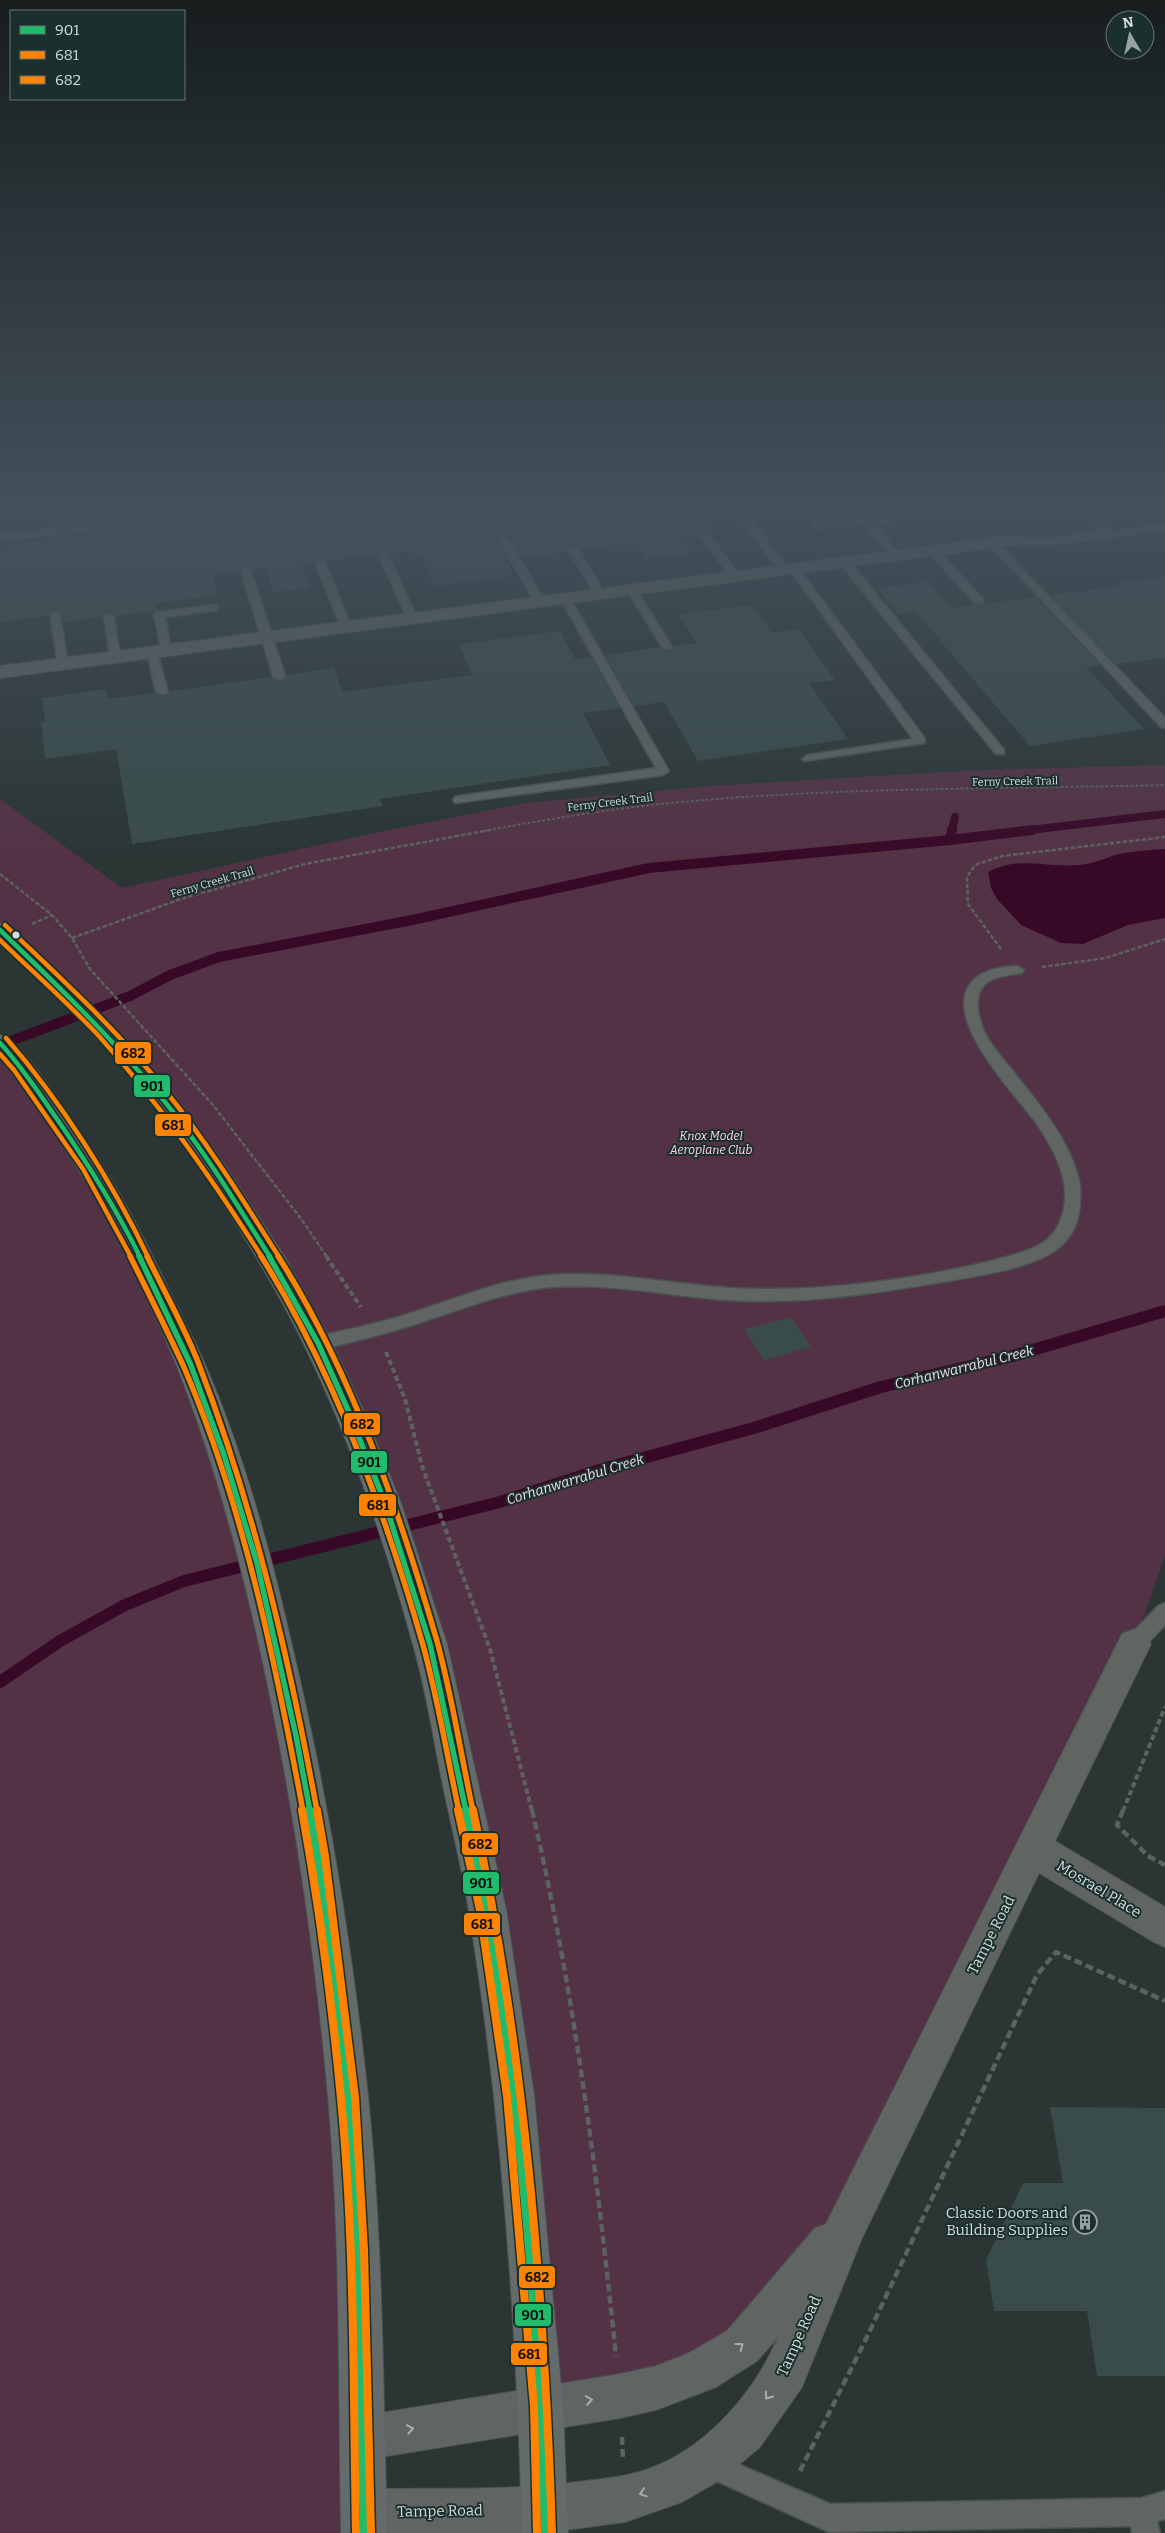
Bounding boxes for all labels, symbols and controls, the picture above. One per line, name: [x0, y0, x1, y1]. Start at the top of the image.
legend: [10, 10, 185, 100]
north arrow: [1105, 10, 1155, 60]
text: N: [1121, 13, 1135, 32]
text: 901: [55, 21, 79, 39]
text: 681: [55, 46, 79, 64]
text: 682: [55, 71, 81, 89]
street label: Ferny Creek Trail: [972, 774, 1058, 789]
street label: Ferny Creek Trail: [567, 791, 654, 814]
street label: Ferny Creek Trail: [169, 864, 255, 901]
unlabelled marker: [11, 930, 21, 940]
line badge: 682: [114, 1041, 152, 1065]
text: 682: [121, 1045, 145, 1062]
line badge: 901: [133, 1074, 171, 1098]
text: 901: [140, 1078, 164, 1095]
line badge: 681: [154, 1113, 192, 1137]
text: 681: [162, 1117, 184, 1134]
park label: Knox Model Aeroplane Club: [669, 1129, 752, 1157]
water label: Corhanwarrabul Creek: [893, 1342, 1036, 1393]
line badge: 682: [343, 1412, 381, 1436]
text: 682: [350, 1416, 374, 1433]
line badge: 901: [350, 1450, 388, 1474]
water label: Corhanwarrabul Creek: [504, 1450, 646, 1508]
text: 901: [357, 1454, 381, 1471]
line badge: 681: [358, 1493, 397, 1517]
text: 681: [367, 1497, 389, 1514]
line badge: 682: [461, 1832, 499, 1856]
text: 682: [468, 1836, 492, 1853]
street label: Mosrael Place: [1053, 1857, 1145, 1921]
line badge: 901: [462, 1871, 500, 1895]
text: 901: [469, 1875, 493, 1892]
street label: Tampe Road: [963, 1893, 1019, 1977]
line badge: 681: [463, 1912, 501, 1936]
text: 681: [471, 1916, 493, 1933]
place label: Classic Doors and Building Supplies: [946, 2204, 1068, 2239]
building icon: Classic Doors and Building Supplies: [1072, 2209, 1098, 2235]
line badge: 682: [518, 2265, 556, 2289]
text: 682: [525, 2269, 549, 2286]
street label: Tampe Road: [773, 2293, 825, 2379]
line badge: 901: [514, 2303, 552, 2327]
text: 901: [521, 2307, 545, 2324]
line badge: 681: [510, 2342, 548, 2366]
one-way arrow: [734, 2344, 743, 2352]
text: 681: [518, 2346, 540, 2363]
one-way arrow: [765, 2391, 774, 2400]
one-way arrow: [585, 2396, 593, 2406]
one-way arrow: [406, 2425, 415, 2435]
one-way arrow: [639, 2487, 647, 2497]
street label: Tampe Road: [397, 2501, 483, 2521]

